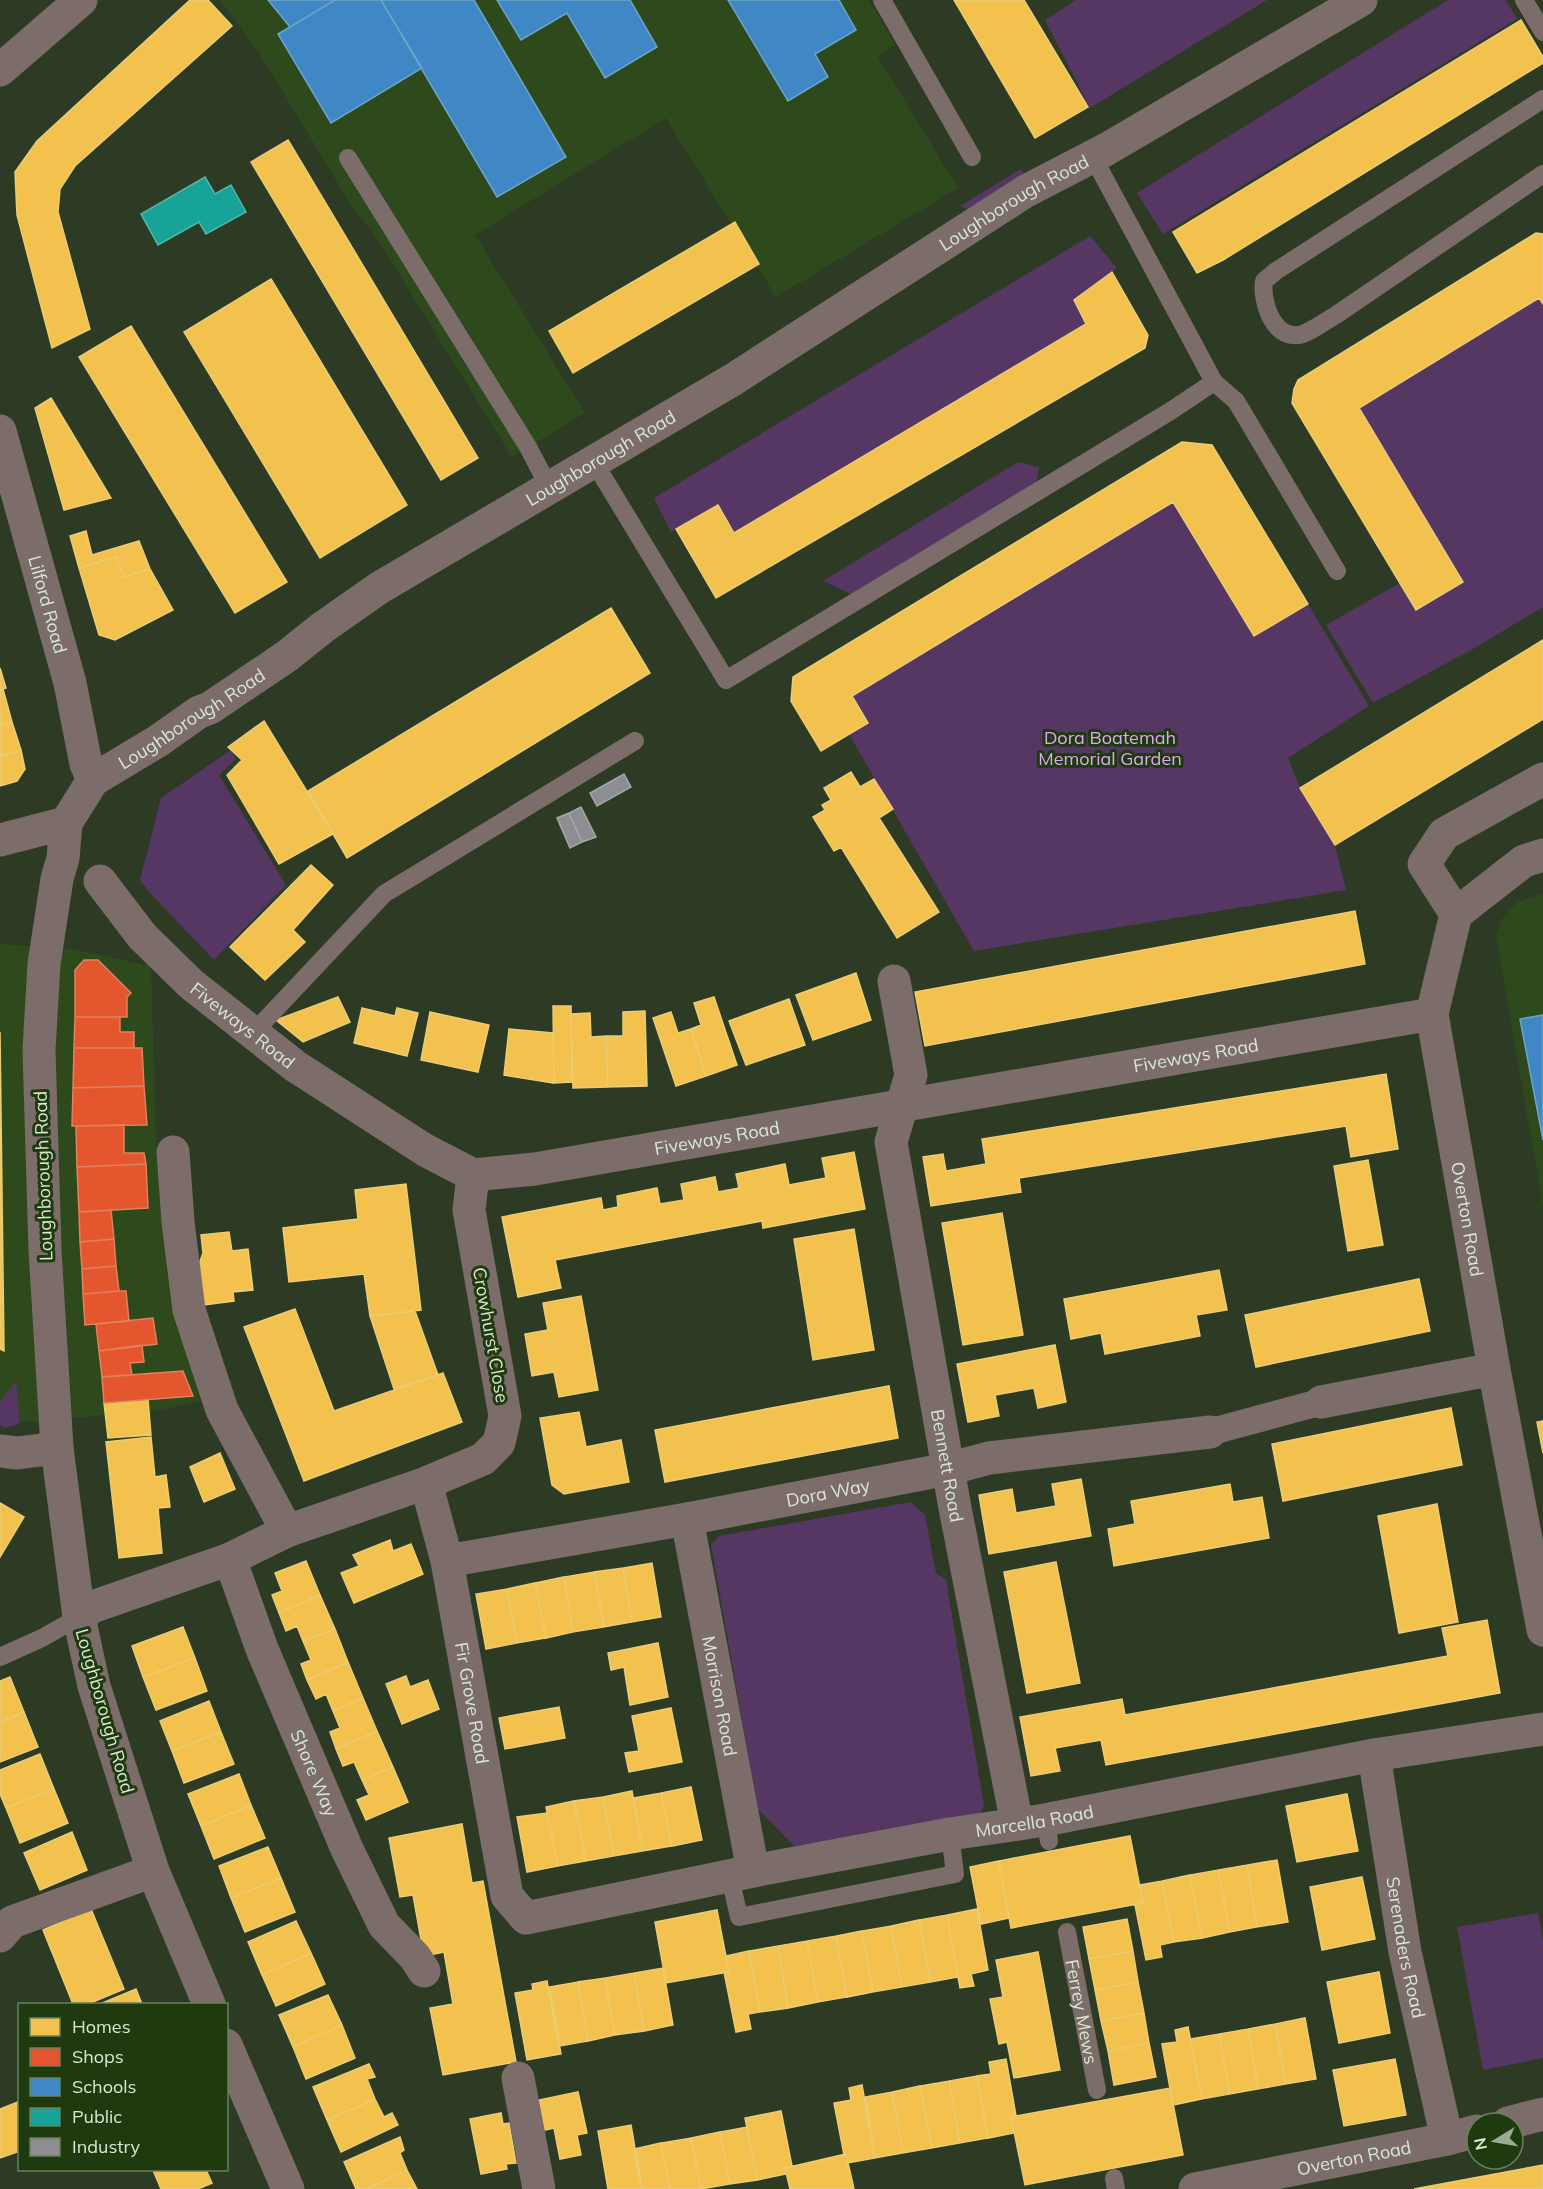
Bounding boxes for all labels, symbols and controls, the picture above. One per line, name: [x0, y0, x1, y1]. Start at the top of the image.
street label: Loughborough Road: [935, 149, 1093, 256]
street label: Loughborough Road: [521, 404, 680, 511]
street label: Lilford Road: [24, 553, 73, 656]
street label: Loughborough Road: [114, 663, 269, 774]
park label: Dora Boatemah Memorial Garden: [1038, 726, 1182, 770]
street label: Fiveways Road: [186, 977, 300, 1073]
street label: Fiveways Road: [1131, 1033, 1260, 1077]
street label: Loughborough Road: [29, 1091, 57, 1261]
street label: Fiveways Road: [652, 1115, 781, 1160]
street label: Overton Road: [1446, 1160, 1489, 1278]
street label: Crowhurst Close: [468, 1265, 514, 1405]
street label: Bennett Road: [926, 1407, 969, 1524]
street label: Dora Way: [784, 1473, 872, 1511]
street label: Loughborough Road: [70, 1626, 140, 1796]
street label: Morrison Road: [698, 1634, 743, 1758]
street label: Fir Grove Road: [450, 1640, 495, 1766]
street label: Shore Way: [286, 1726, 343, 1820]
street label: Marcella Road: [974, 1799, 1096, 1842]
street label: Serenaders Road: [1382, 1875, 1431, 2020]
street label: Ferrey Mews: [1061, 1957, 1103, 2066]
legend: [18, 2003, 228, 2171]
text: Homes: [72, 2015, 131, 2038]
text: Shops: [72, 2045, 124, 2068]
text: Schools: [72, 2075, 137, 2098]
text: Public: [72, 2105, 122, 2128]
north arrow: [1465, 2111, 1525, 2171]
text: Industry: [72, 2135, 141, 2158]
street label: Overton Road: [1295, 2135, 1413, 2180]
text: N: [1469, 2136, 1491, 2152]

